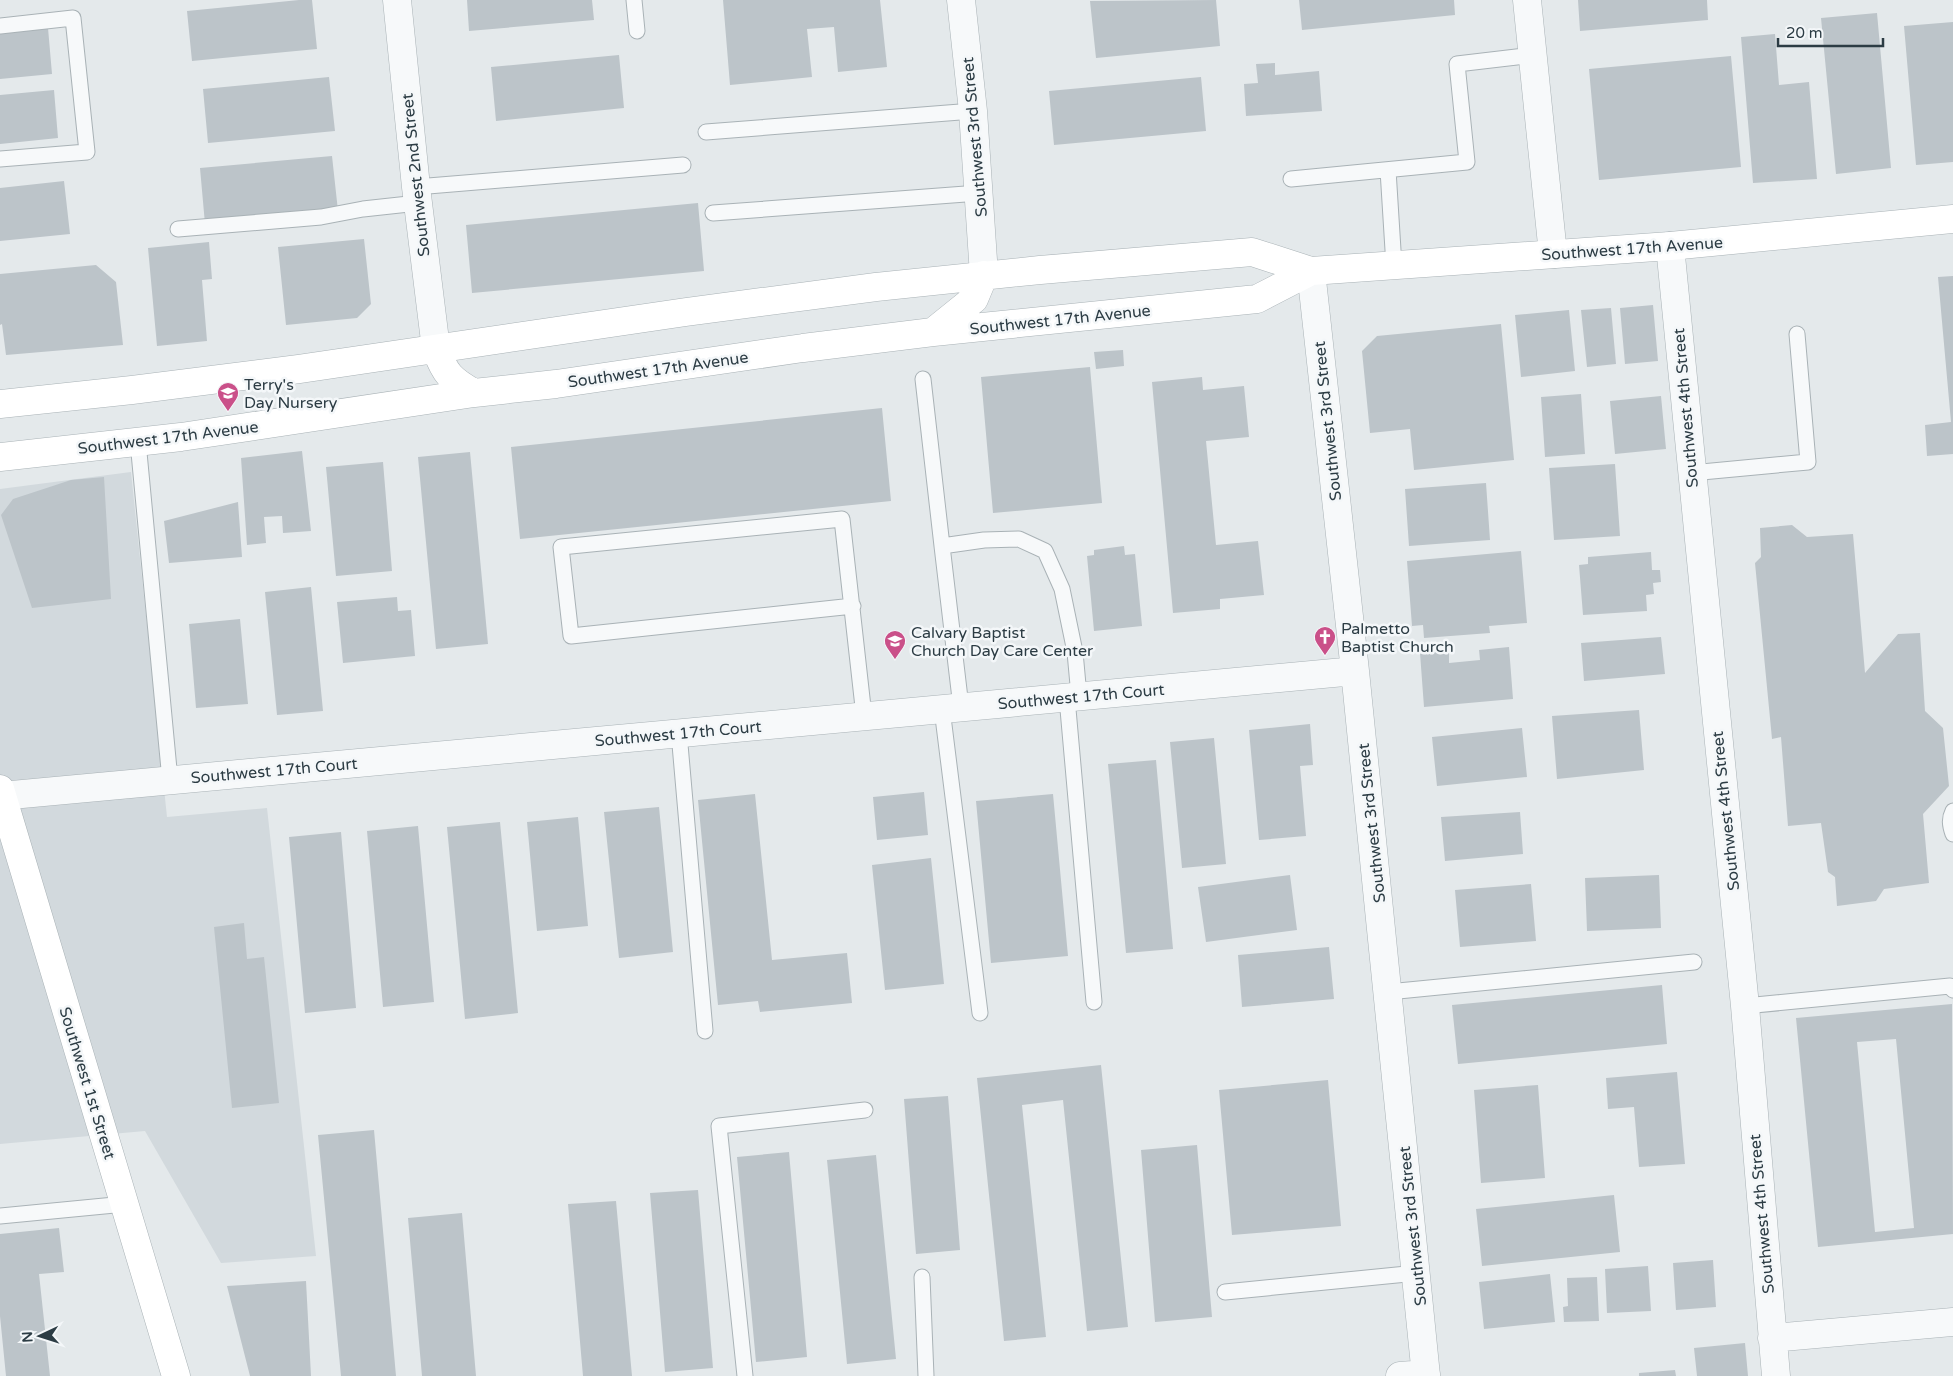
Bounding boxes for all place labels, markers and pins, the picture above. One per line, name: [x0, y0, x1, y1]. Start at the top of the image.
place label: Terry's Day Nursery: [244, 375, 338, 413]
school or university icon: Terry's Day Nursery: [216, 381, 240, 412]
place label: Palmetto Baptist Church: [1341, 619, 1454, 657]
place label: Calvary Baptist Church Day Care Center: [911, 623, 1094, 661]
church icon: Palmetto Baptist Church: [1313, 625, 1337, 656]
school or university icon: Calvary Baptist Church Day Care Center: [883, 629, 907, 660]

